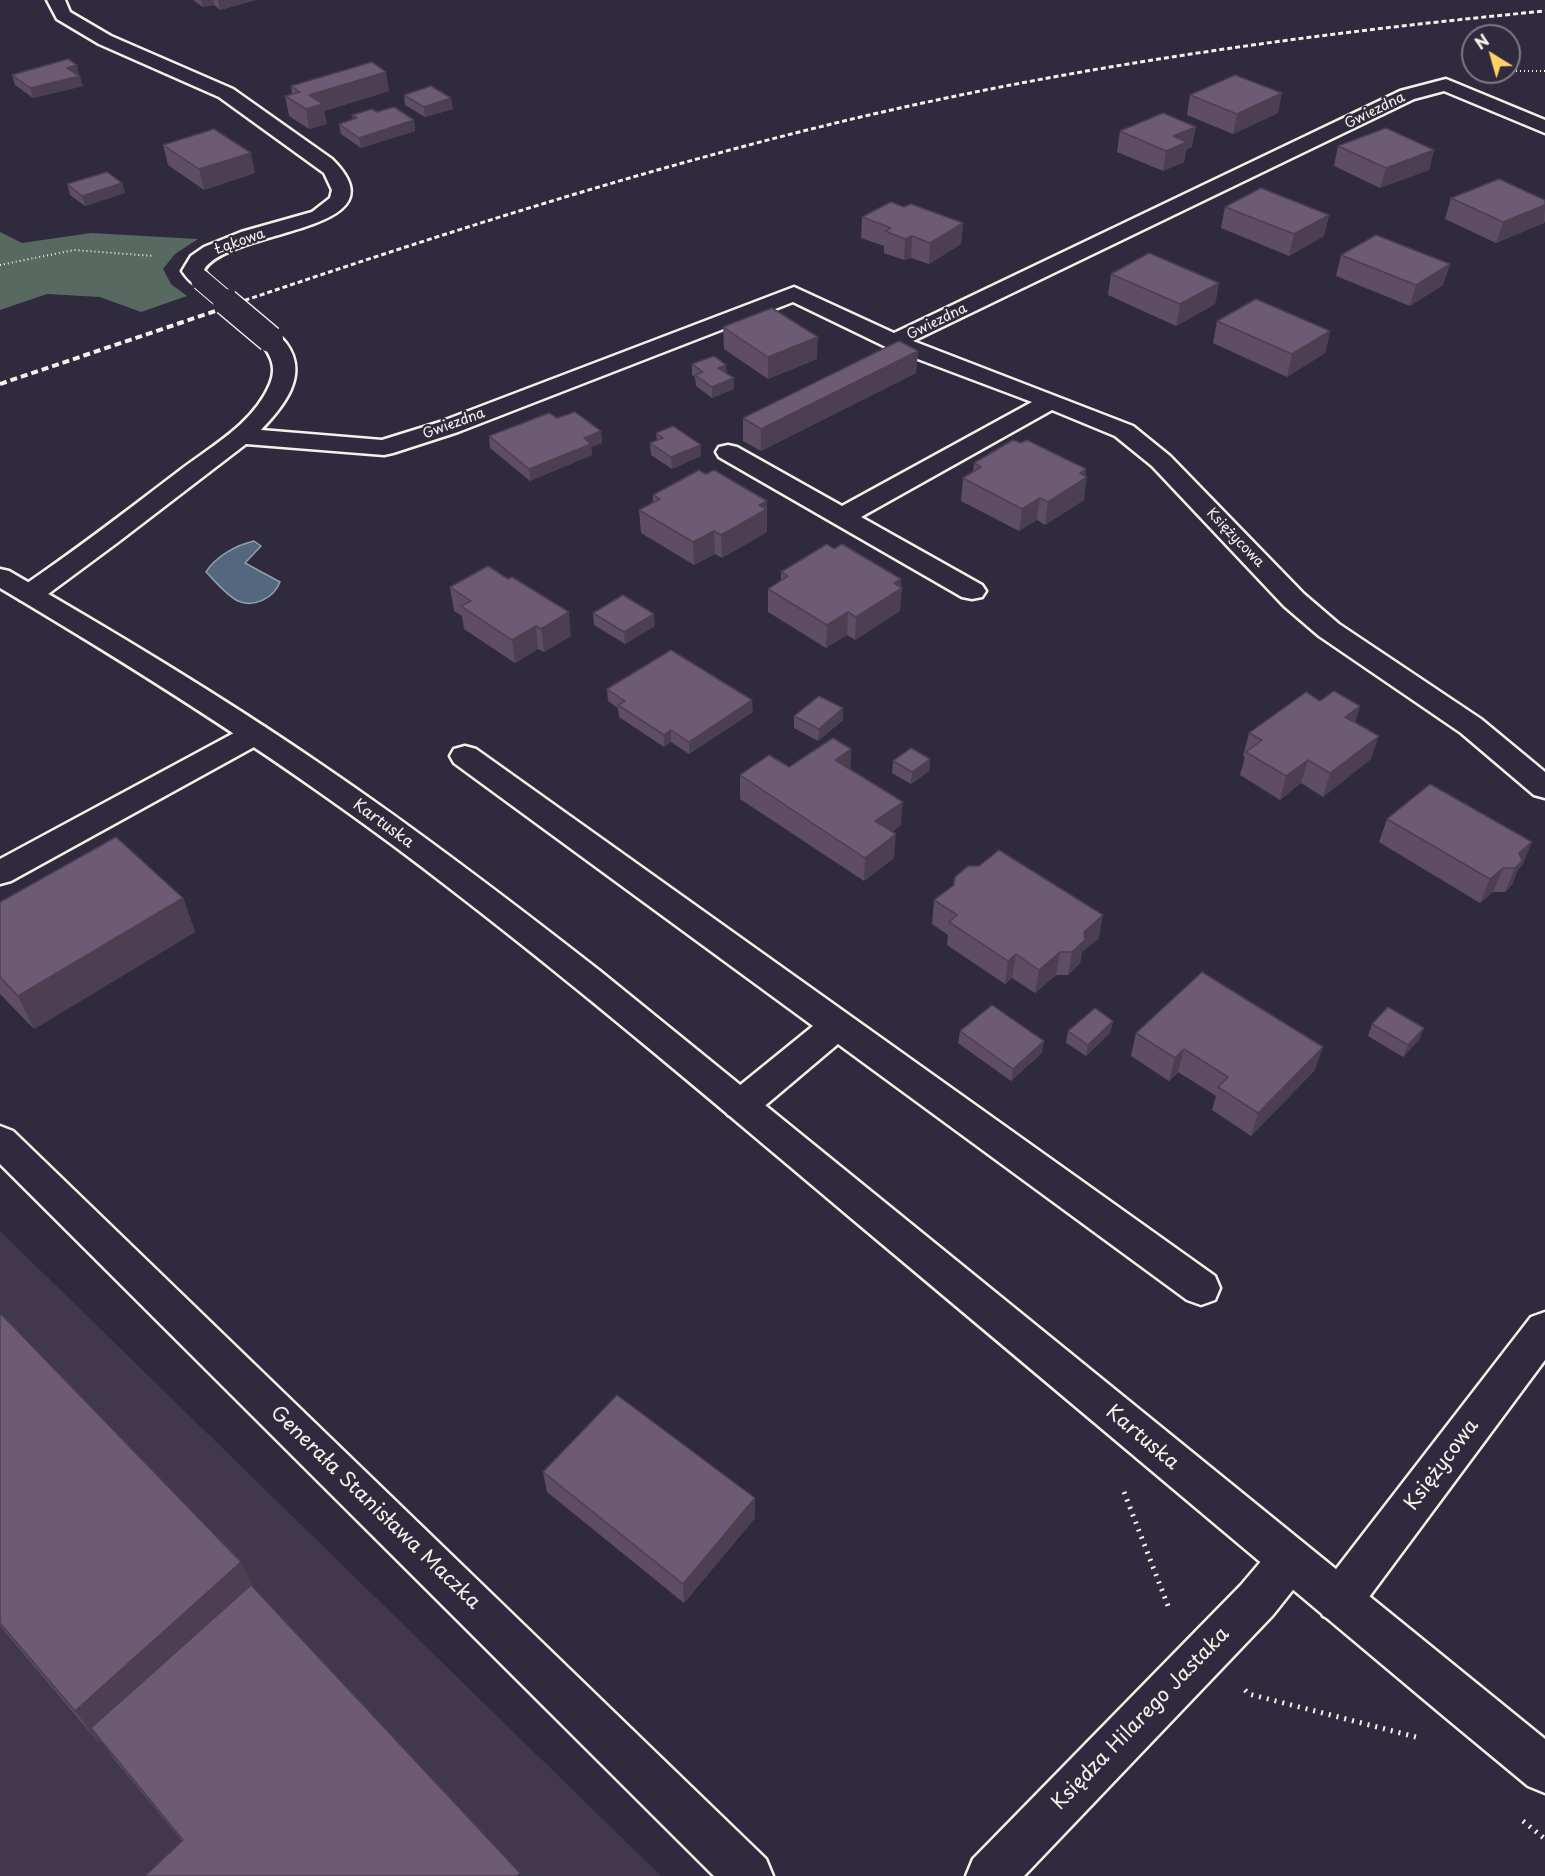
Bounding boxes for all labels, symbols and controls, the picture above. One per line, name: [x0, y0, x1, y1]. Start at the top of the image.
north arrow: [1461, 24, 1521, 84]
text: N: [1469, 28, 1494, 55]
street label: Gwiezdna: [1342, 89, 1408, 133]
street label: Łąkowa: [213, 226, 267, 258]
street label: Gwiezdna: [904, 300, 970, 344]
street label: Gwiezdna: [421, 405, 487, 443]
street label: Księżycowa: [1203, 505, 1267, 571]
street label: Kartuska: [349, 796, 417, 852]
street label: Kartuska: [1101, 1400, 1183, 1476]
street label: Generała Stanisława Maczka: [265, 1401, 485, 1615]
street label: Księżycowa: [1400, 1415, 1484, 1515]
street label: Księdza Hilarego Jastaka: [1047, 1623, 1235, 1815]

